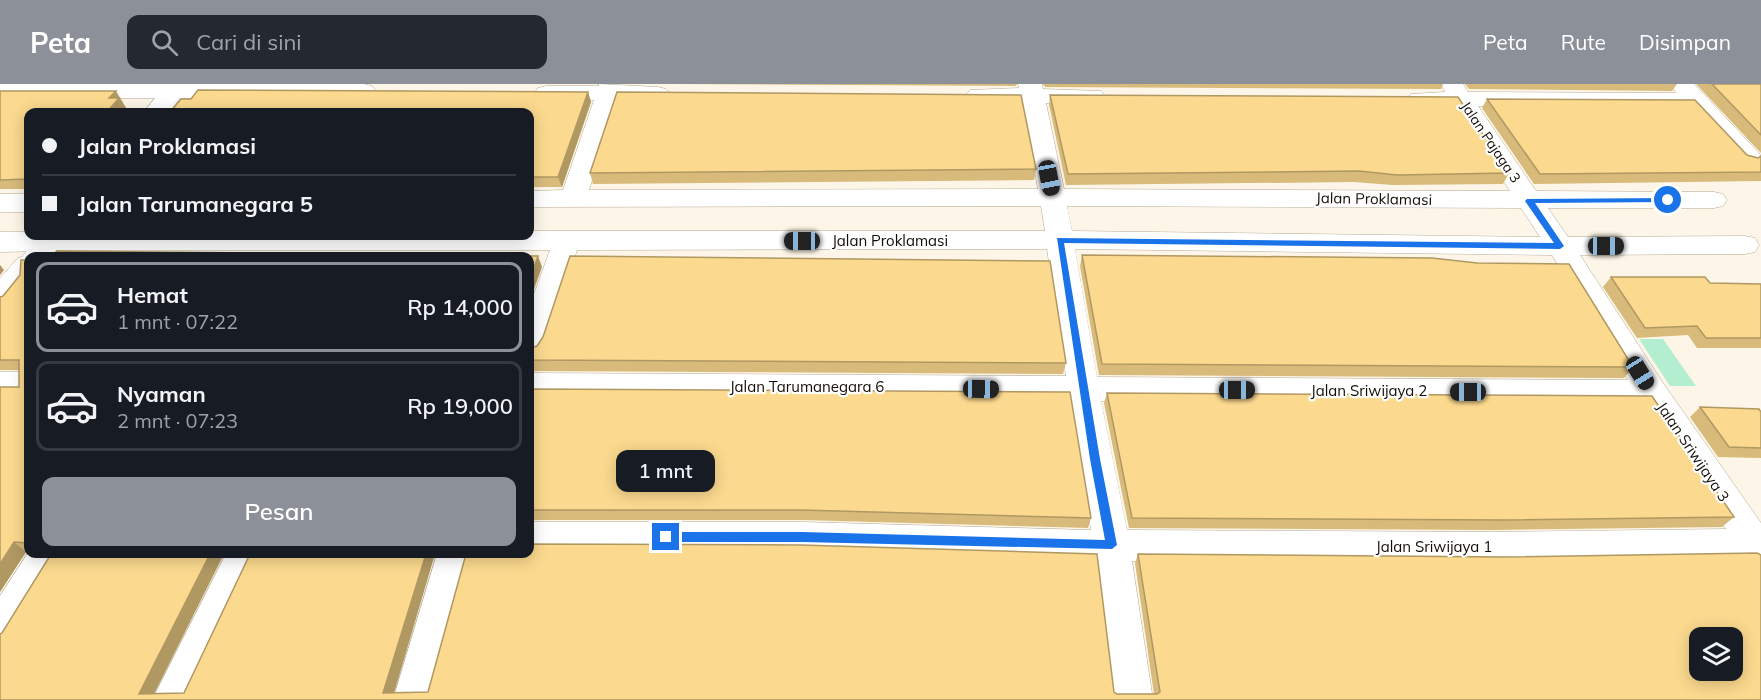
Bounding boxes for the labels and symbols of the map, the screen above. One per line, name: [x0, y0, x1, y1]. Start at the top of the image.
street label: Jalan Pajaga 3: [1457, 98, 1525, 186]
car: [1037, 159, 1061, 197]
route start: [1654, 186, 1681, 213]
street label: Jalan Proklamasi: [1316, 188, 1432, 209]
street label: Jalan Proklamasi: [832, 231, 948, 250]
car: [784, 232, 820, 250]
car: [1588, 237, 1624, 255]
car: [1623, 353, 1657, 393]
street label: Jalan Tarumanegara 6: [730, 377, 884, 396]
car: [963, 380, 999, 398]
car: [1219, 381, 1255, 399]
street label: Jalan Sriwijaya 2: [1311, 381, 1427, 400]
car: [1450, 383, 1486, 401]
street label: Jalan Sriwijaya 3: [1653, 398, 1734, 505]
callout: 1 mnt: [616, 450, 716, 492]
route end: [652, 523, 679, 550]
street label: Jalan Sriwijaya 1: [1376, 537, 1492, 556]

